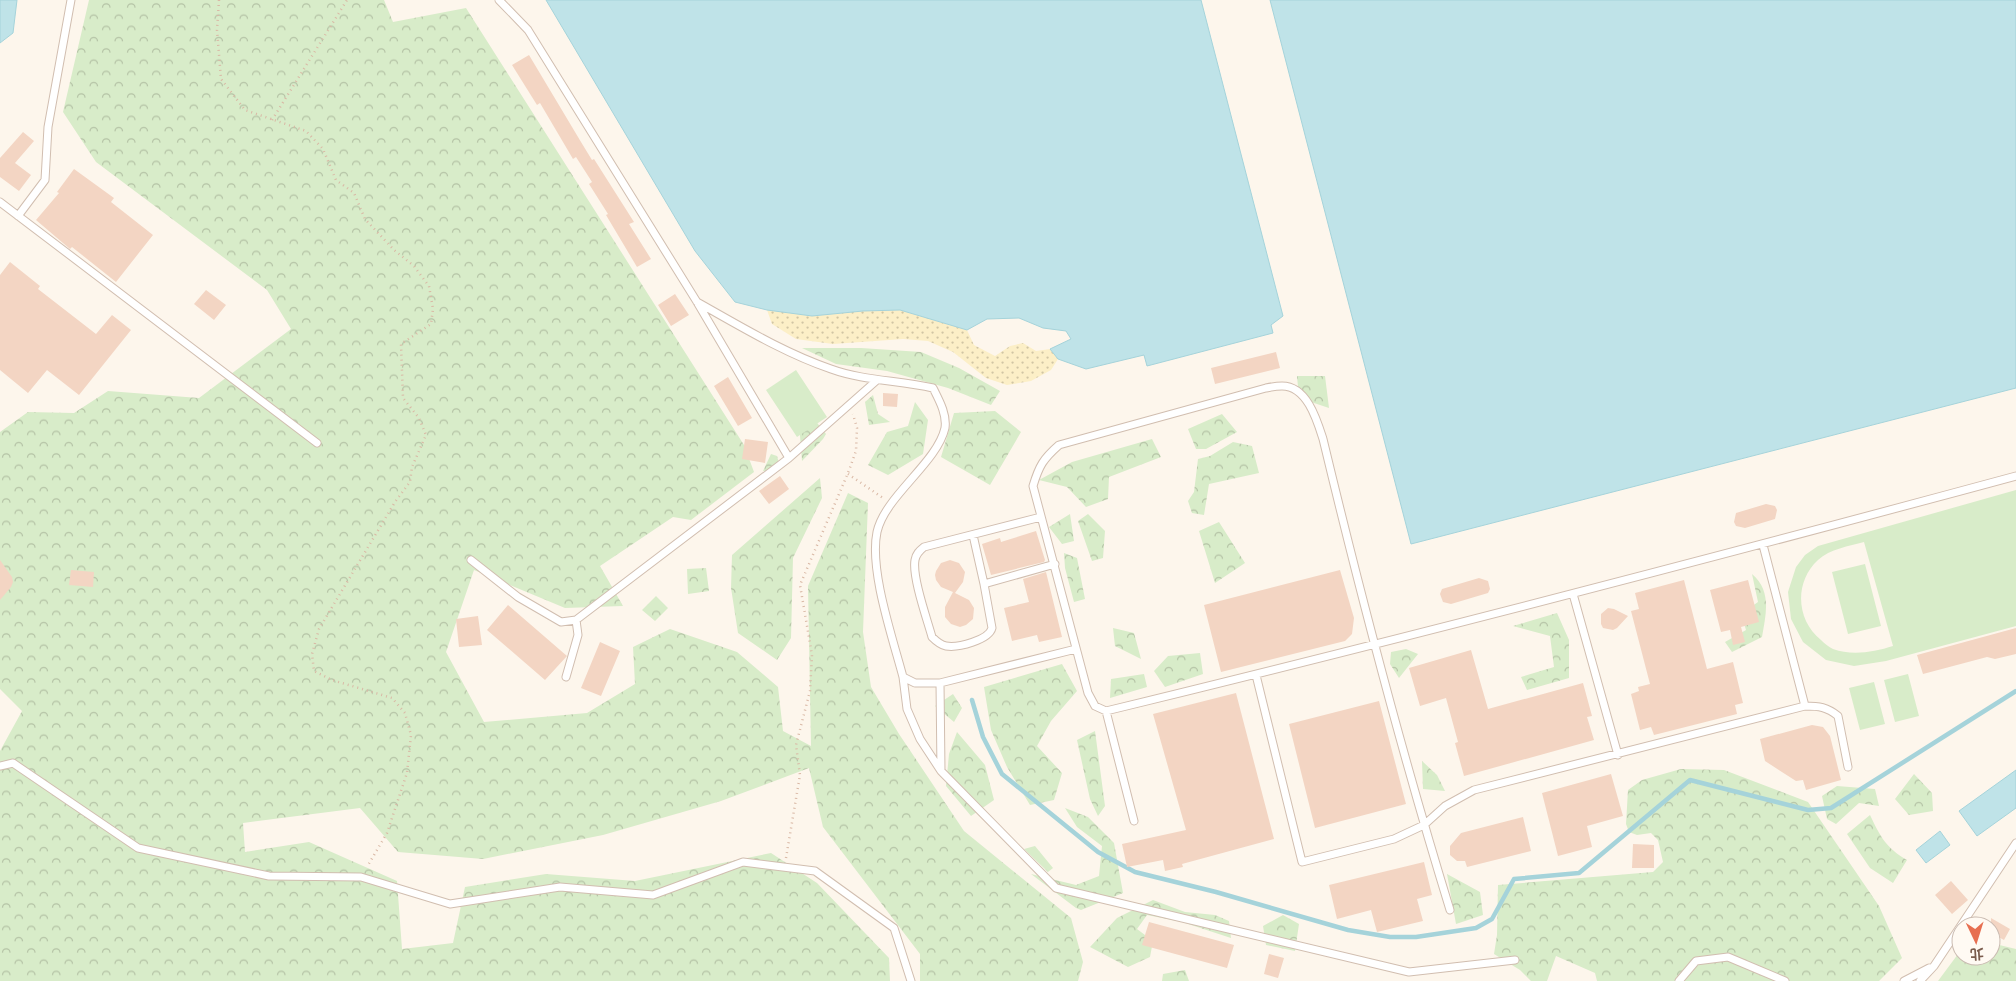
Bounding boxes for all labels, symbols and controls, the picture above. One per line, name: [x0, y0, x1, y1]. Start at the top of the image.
north arrow: [1951, 916, 2001, 966]
text: 北: [1969, 945, 1985, 963]

